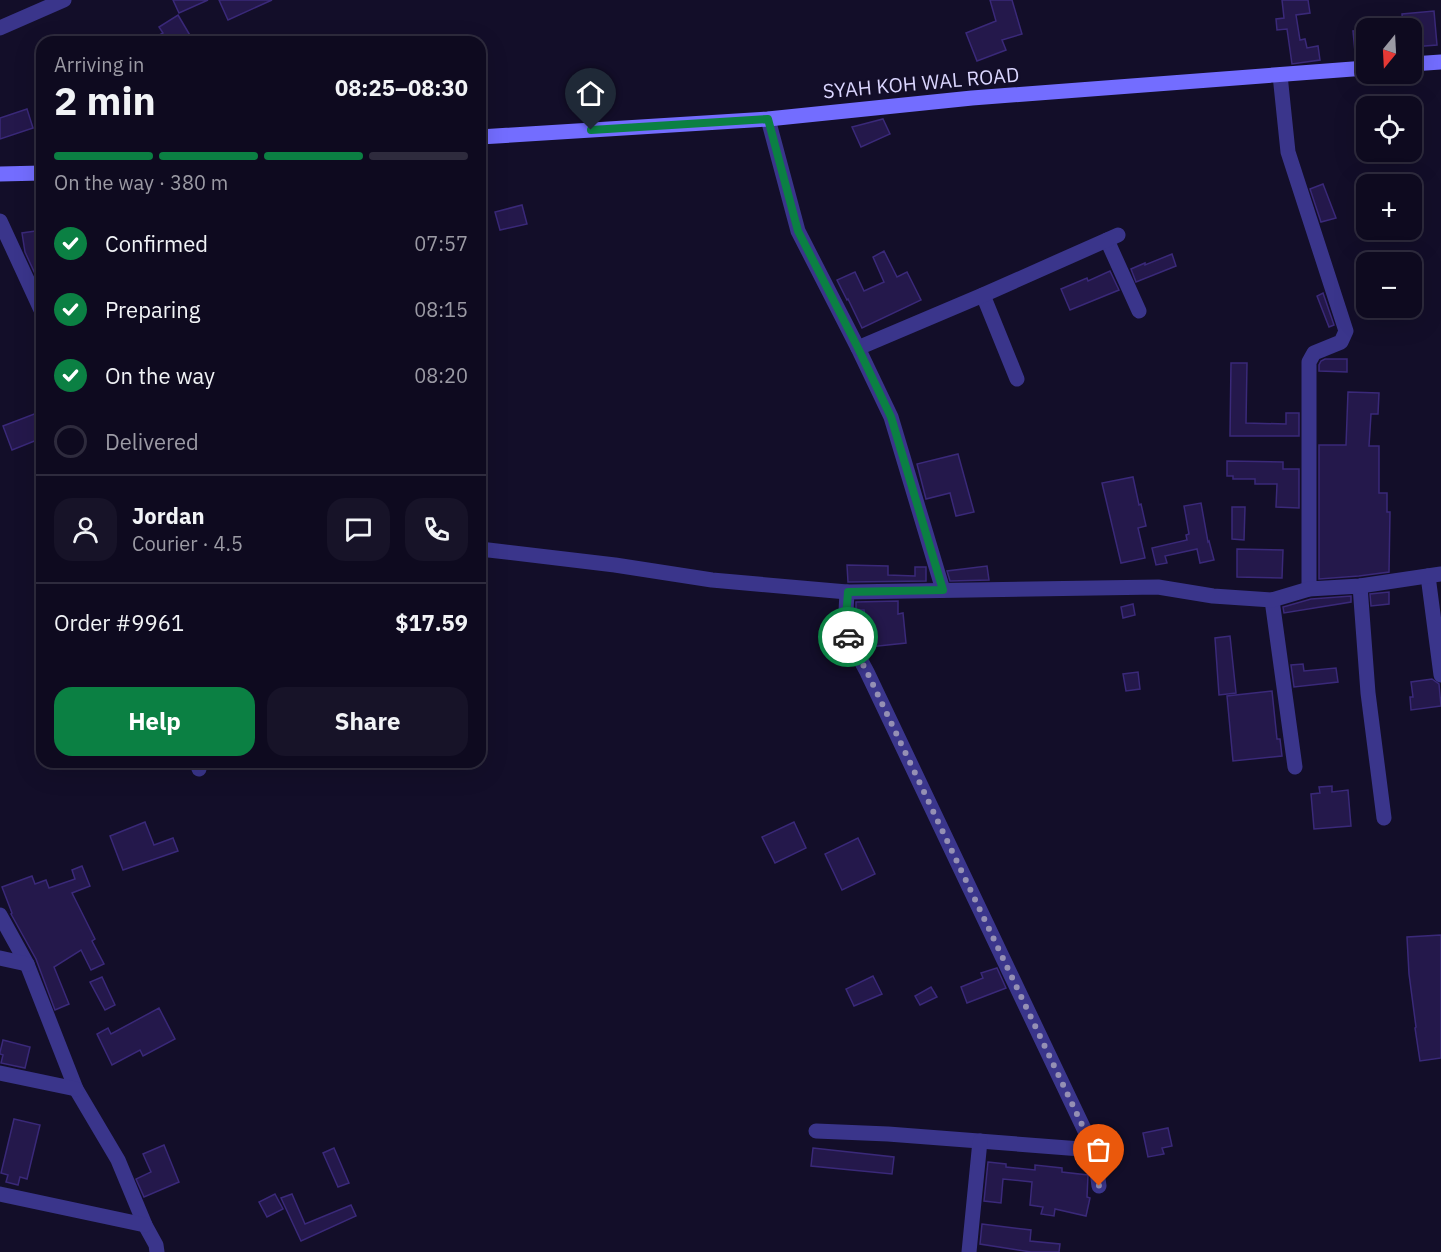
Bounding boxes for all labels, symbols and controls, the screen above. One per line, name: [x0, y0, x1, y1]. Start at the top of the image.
north arrow: [1356, 18, 1422, 84]
map controls: [1356, 18, 1422, 318]
text: Arriving in: [54, 51, 144, 78]
street label: SYAH KOH WAL ROAD: [822, 60, 1020, 105]
pin: [565, 68, 616, 130]
text: 08:25–08:30: [335, 73, 468, 102]
text: 2 min: [54, 75, 156, 126]
icon: home: [574, 77, 607, 110]
button: locate: [1356, 96, 1422, 162]
text: On the way · 380 m: [54, 169, 228, 196]
button: +: [1356, 174, 1422, 240]
icon: check: [54, 227, 87, 260]
text: Confirmed: [105, 229, 208, 258]
text: 07:57: [414, 230, 468, 257]
button: −: [1356, 252, 1422, 318]
icon: check: [54, 293, 87, 326]
text: Preparing: [105, 295, 200, 324]
text: 08:15: [414, 296, 468, 323]
icon: check: [54, 359, 87, 392]
text: On the way: [105, 361, 215, 390]
text: 08:20: [414, 362, 468, 389]
text: Delivered: [105, 427, 199, 456]
button: person: [54, 498, 117, 561]
button: chat: [327, 498, 390, 561]
button: phone: [405, 498, 468, 561]
text: Jordan: [132, 501, 205, 530]
text: Courier · 4.5: [132, 530, 243, 557]
courier: [818, 607, 878, 667]
text: Order #9961: [54, 608, 184, 637]
text: $17.59: [395, 608, 468, 637]
icon: car: [832, 621, 865, 654]
button: Help: [54, 687, 255, 756]
button: Share: [267, 687, 468, 756]
pin: [1073, 1124, 1124, 1186]
icon: bag: [1082, 1133, 1115, 1166]

